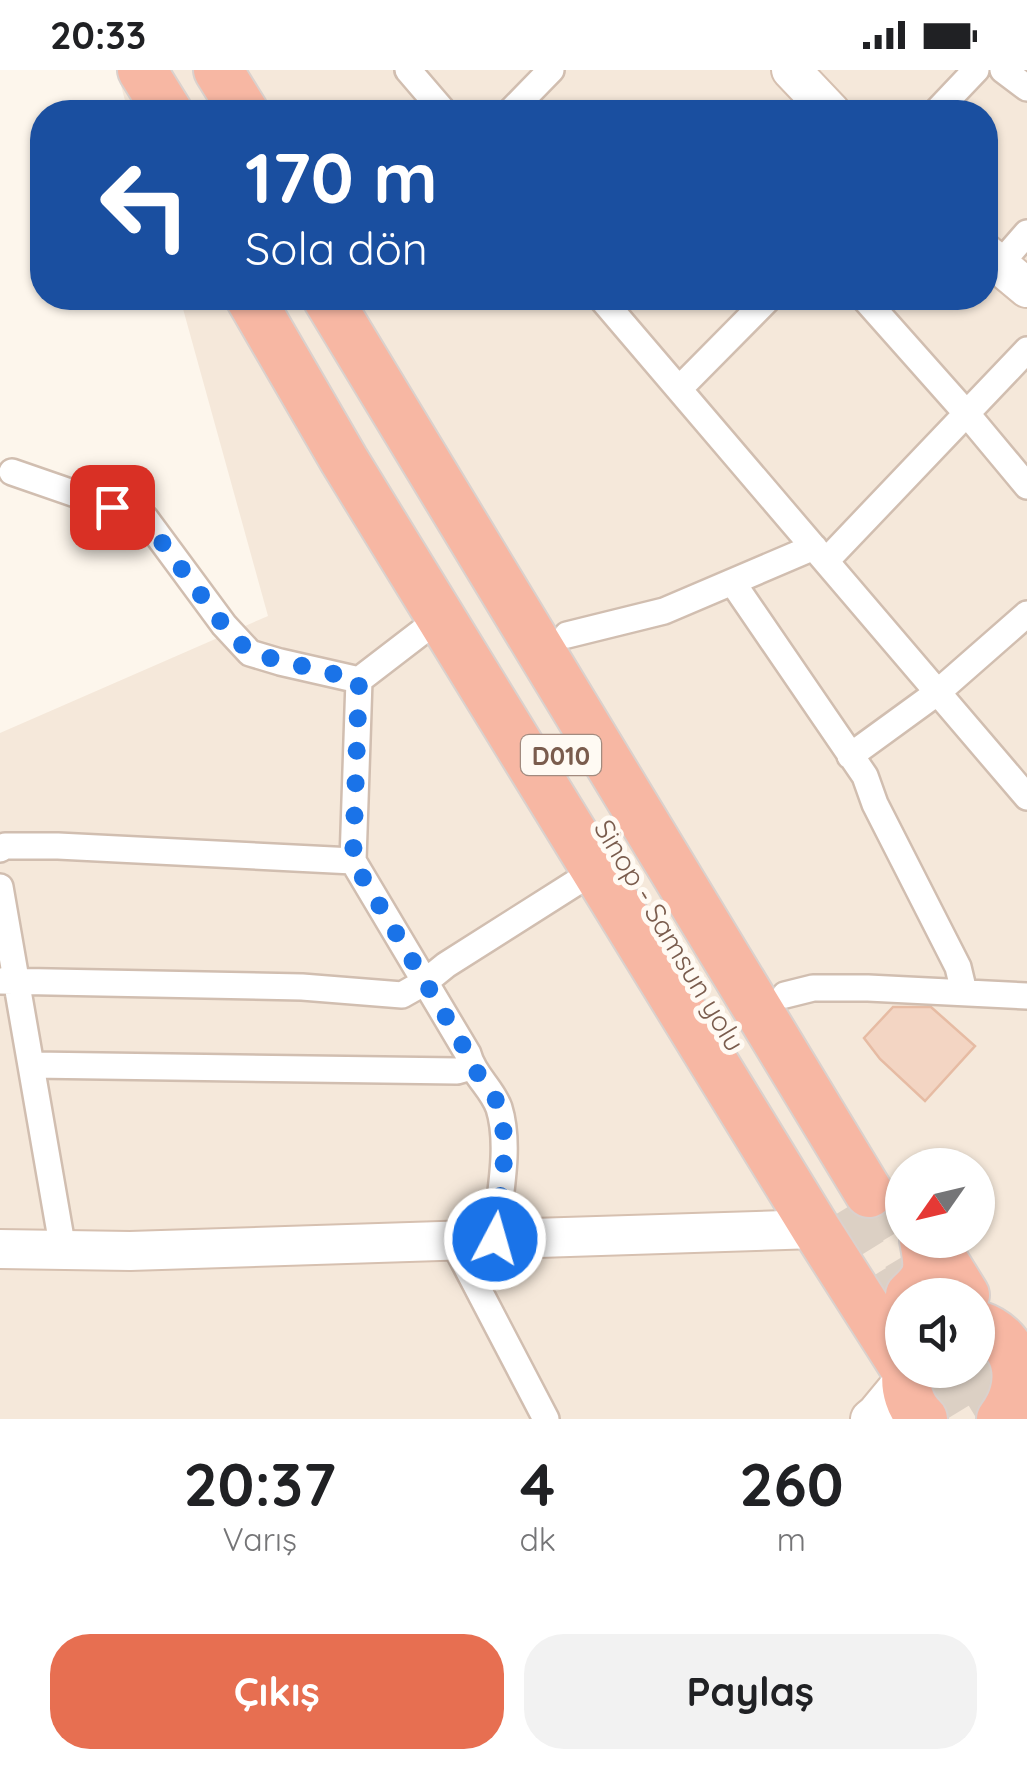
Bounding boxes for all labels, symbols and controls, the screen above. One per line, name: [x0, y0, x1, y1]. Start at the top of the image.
text: 20:33: [50, 11, 146, 59]
text: 170 m: [245, 133, 438, 221]
icon: left: [80, 140, 210, 270]
text: Sola dön: [245, 220, 428, 276]
pin: [70, 465, 155, 550]
icon: arrive: [85, 480, 140, 535]
road number: D010: [521, 735, 601, 775]
street label: Sinop - Samsun yolu: [587, 813, 753, 1057]
north arrow: [885, 1148, 995, 1258]
map controls: [885, 1148, 995, 1388]
position arrow: [443, 1187, 547, 1291]
button: sound: [885, 1278, 995, 1388]
text: 20:37: [183, 1446, 336, 1521]
text: 4: [520, 1446, 555, 1521]
text: 260: [739, 1446, 844, 1521]
text: Varış: [222, 1519, 297, 1559]
text: dk: [519, 1519, 556, 1559]
text: m: [777, 1519, 806, 1559]
button: Çıkış: [50, 1634, 504, 1749]
button: Paylaş: [524, 1634, 977, 1749]

